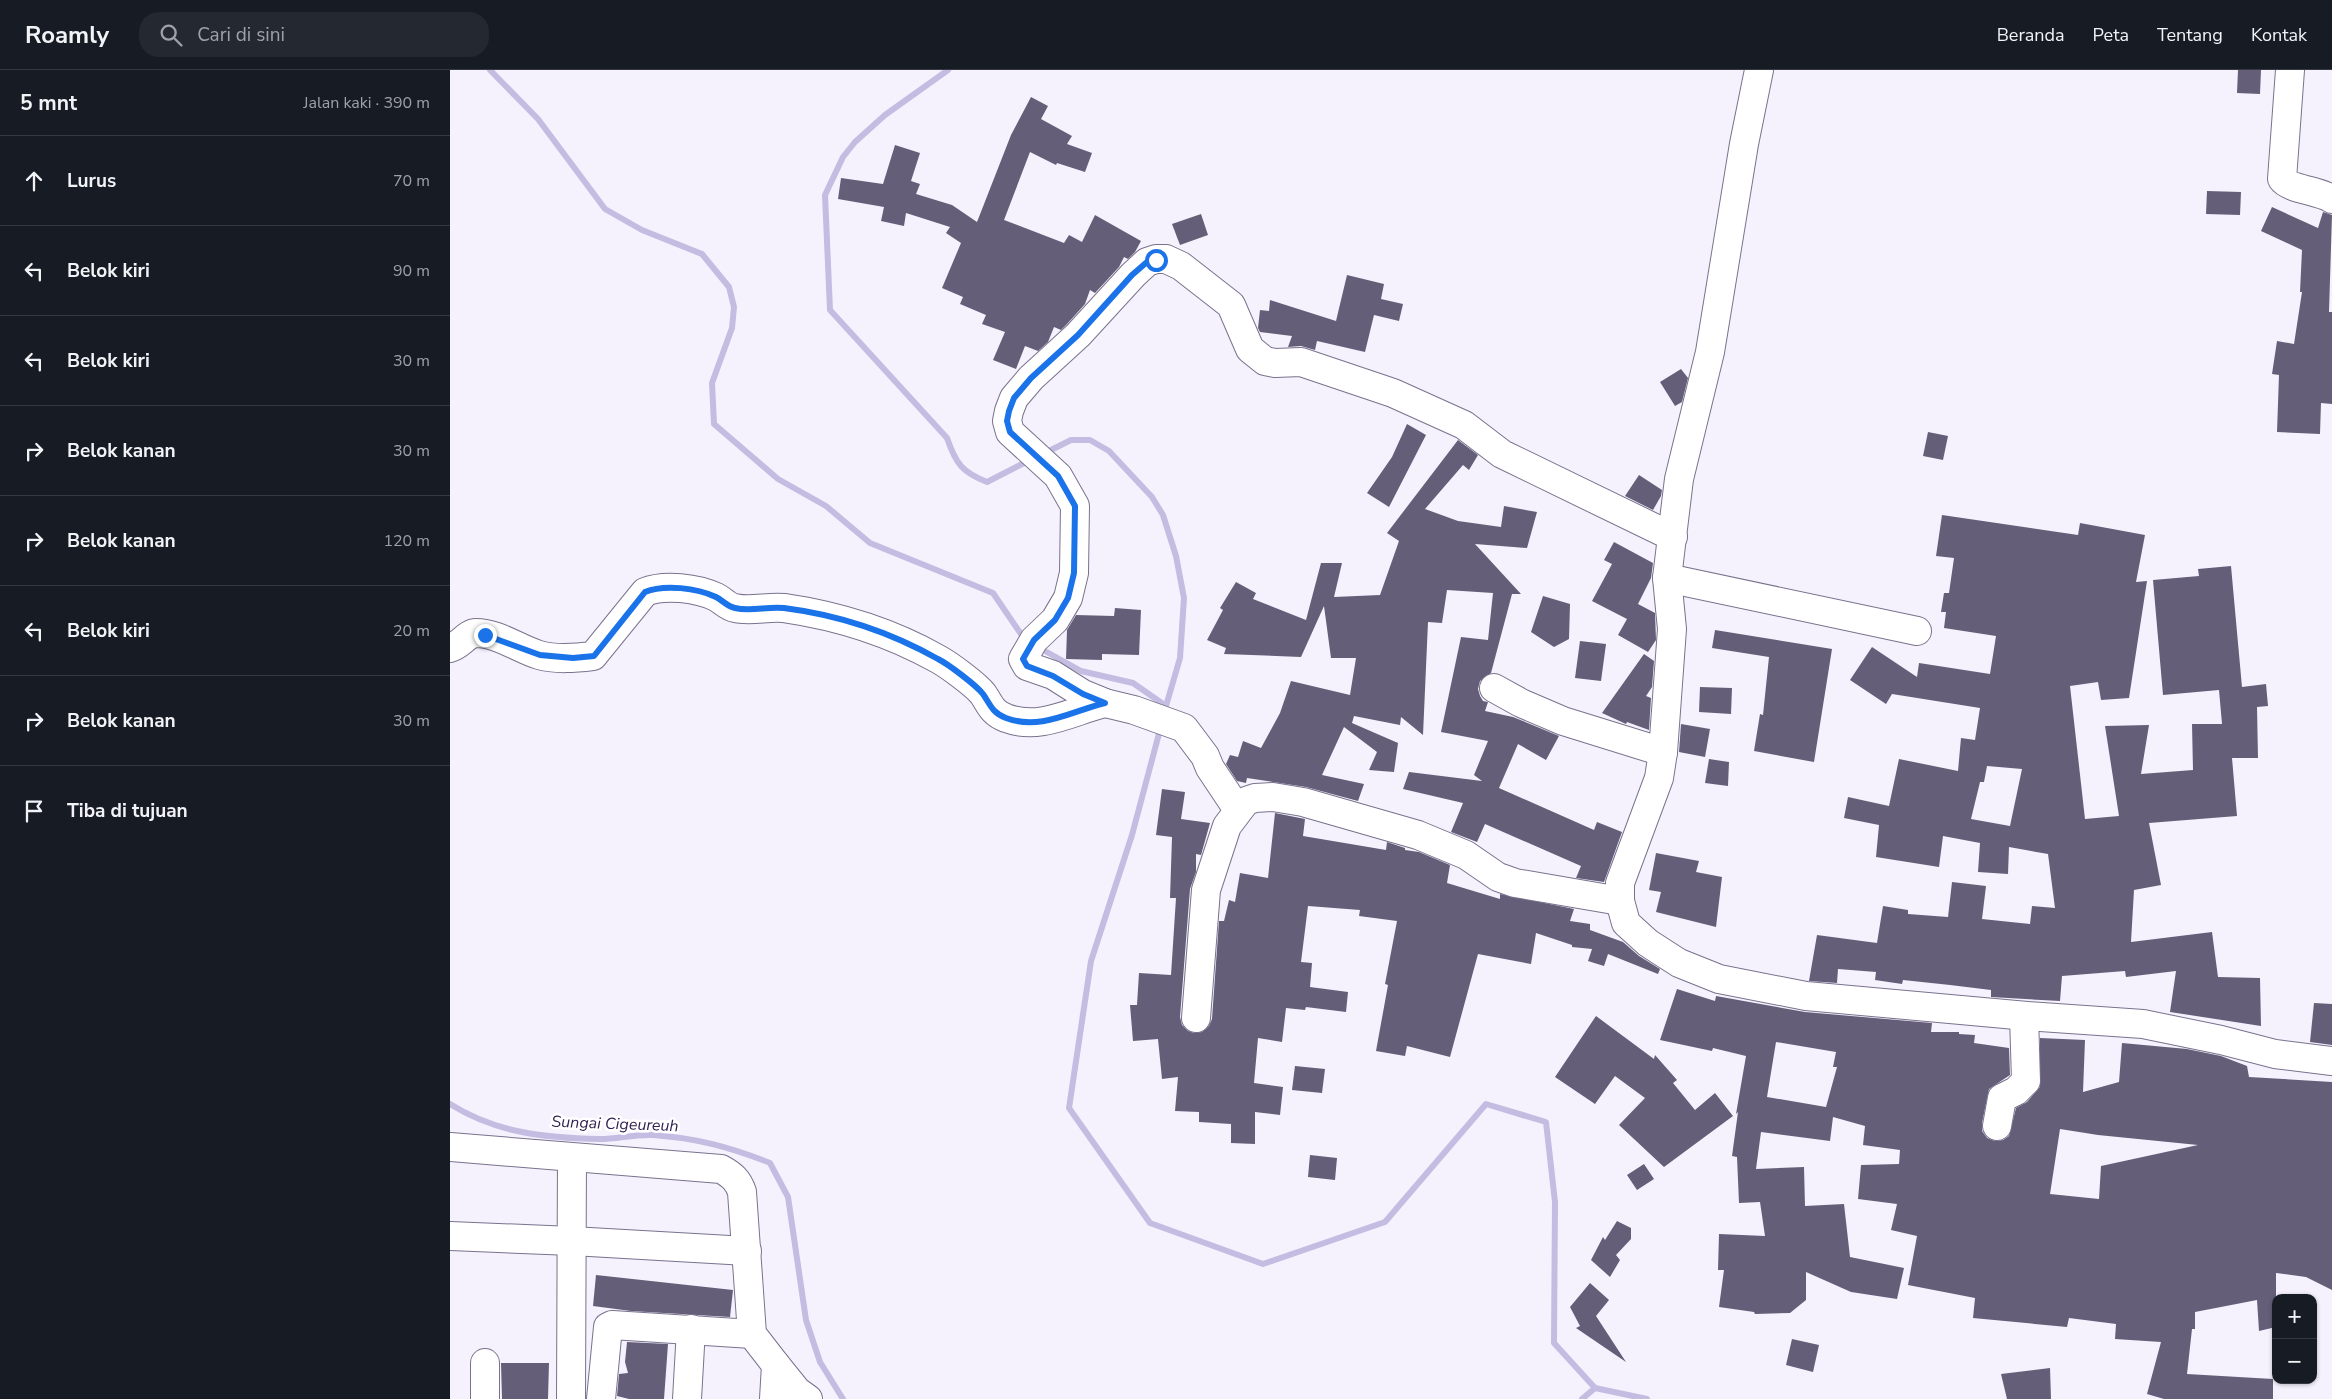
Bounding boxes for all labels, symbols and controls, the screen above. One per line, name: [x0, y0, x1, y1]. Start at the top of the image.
search box: [139, 12, 489, 57]
text: Roamly: [25, 19, 109, 51]
icon: search: [157, 21, 185, 49]
text: Cari di sini: [197, 22, 285, 48]
text: Beranda: [1997, 23, 2065, 47]
text: Peta: [2093, 23, 2129, 47]
text: Tentang: [2157, 23, 2223, 47]
text: Kontak: [2251, 23, 2307, 47]
text: 5 mnt: [20, 89, 77, 117]
text: Jalan kaki · 390 m: [303, 92, 430, 114]
icon: ahead: [20, 167, 48, 195]
text: Lurus: [67, 168, 116, 194]
text: 70 m: [393, 170, 430, 192]
route start: [1145, 249, 1168, 272]
icon: left: [20, 257, 48, 285]
text: Belok kiri: [67, 258, 150, 284]
text: 90 m: [393, 260, 430, 282]
icon: left: [20, 347, 48, 375]
text: Belok kiri: [67, 348, 150, 374]
text: 30 m: [393, 350, 430, 372]
icon: right: [20, 437, 48, 465]
text: Belok kanan: [67, 438, 176, 464]
text: 30 m: [393, 440, 430, 462]
icon: right: [20, 527, 48, 555]
text: Belok kanan: [67, 528, 176, 554]
text: 120 m: [383, 530, 430, 552]
icon: left: [20, 617, 48, 645]
text: Belok kiri: [67, 618, 150, 644]
text: 20 m: [393, 620, 430, 642]
route end: [474, 624, 497, 647]
icon: right: [20, 707, 48, 735]
text: Belok kanan: [67, 708, 176, 734]
text: 30 m: [393, 710, 430, 732]
icon: arrive: [20, 797, 48, 825]
text: Tiba di tujuan: [67, 798, 188, 824]
water label: Sungai Cigeureuh: [551, 1111, 679, 1137]
map controls: [2272, 1294, 2317, 1384]
button: +: [2272, 1294, 2317, 1339]
button: −: [2272, 1339, 2317, 1384]

